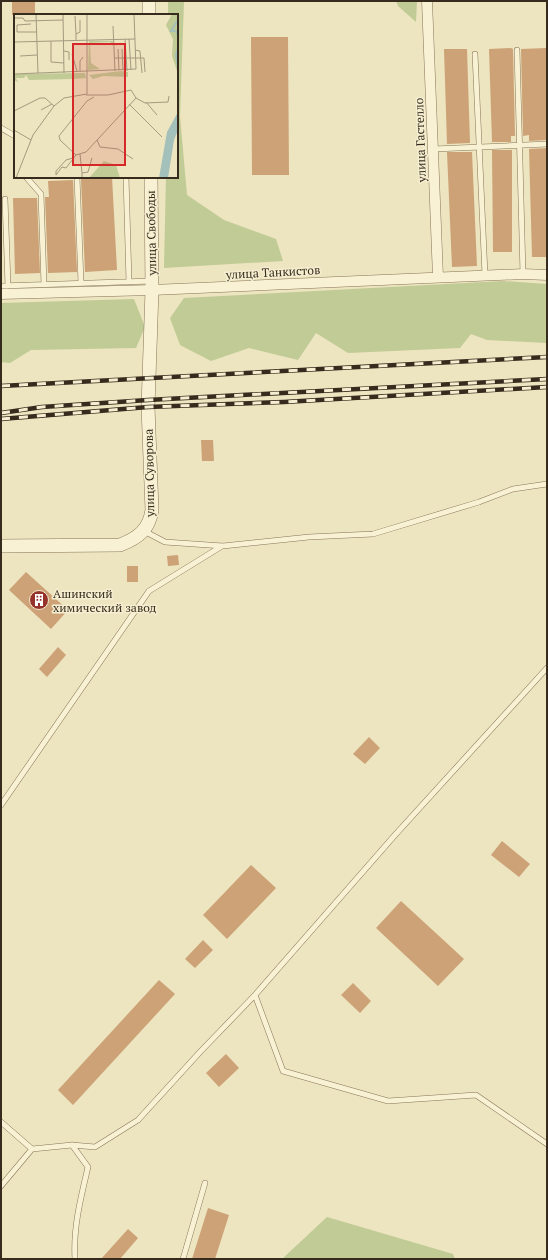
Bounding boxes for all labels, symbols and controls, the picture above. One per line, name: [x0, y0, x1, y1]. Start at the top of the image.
inset map: [14, 14, 178, 178]
street label: улица Гастелло: [411, 97, 429, 184]
street label: улица Свободы: [143, 190, 159, 277]
street label: улица Танкистов: [224, 262, 321, 282]
street label: улица Суворова: [141, 429, 157, 518]
place label: Ашинский химический завод: [53, 586, 157, 615]
building icon: Ашинский химический завод: [28, 589, 50, 611]

